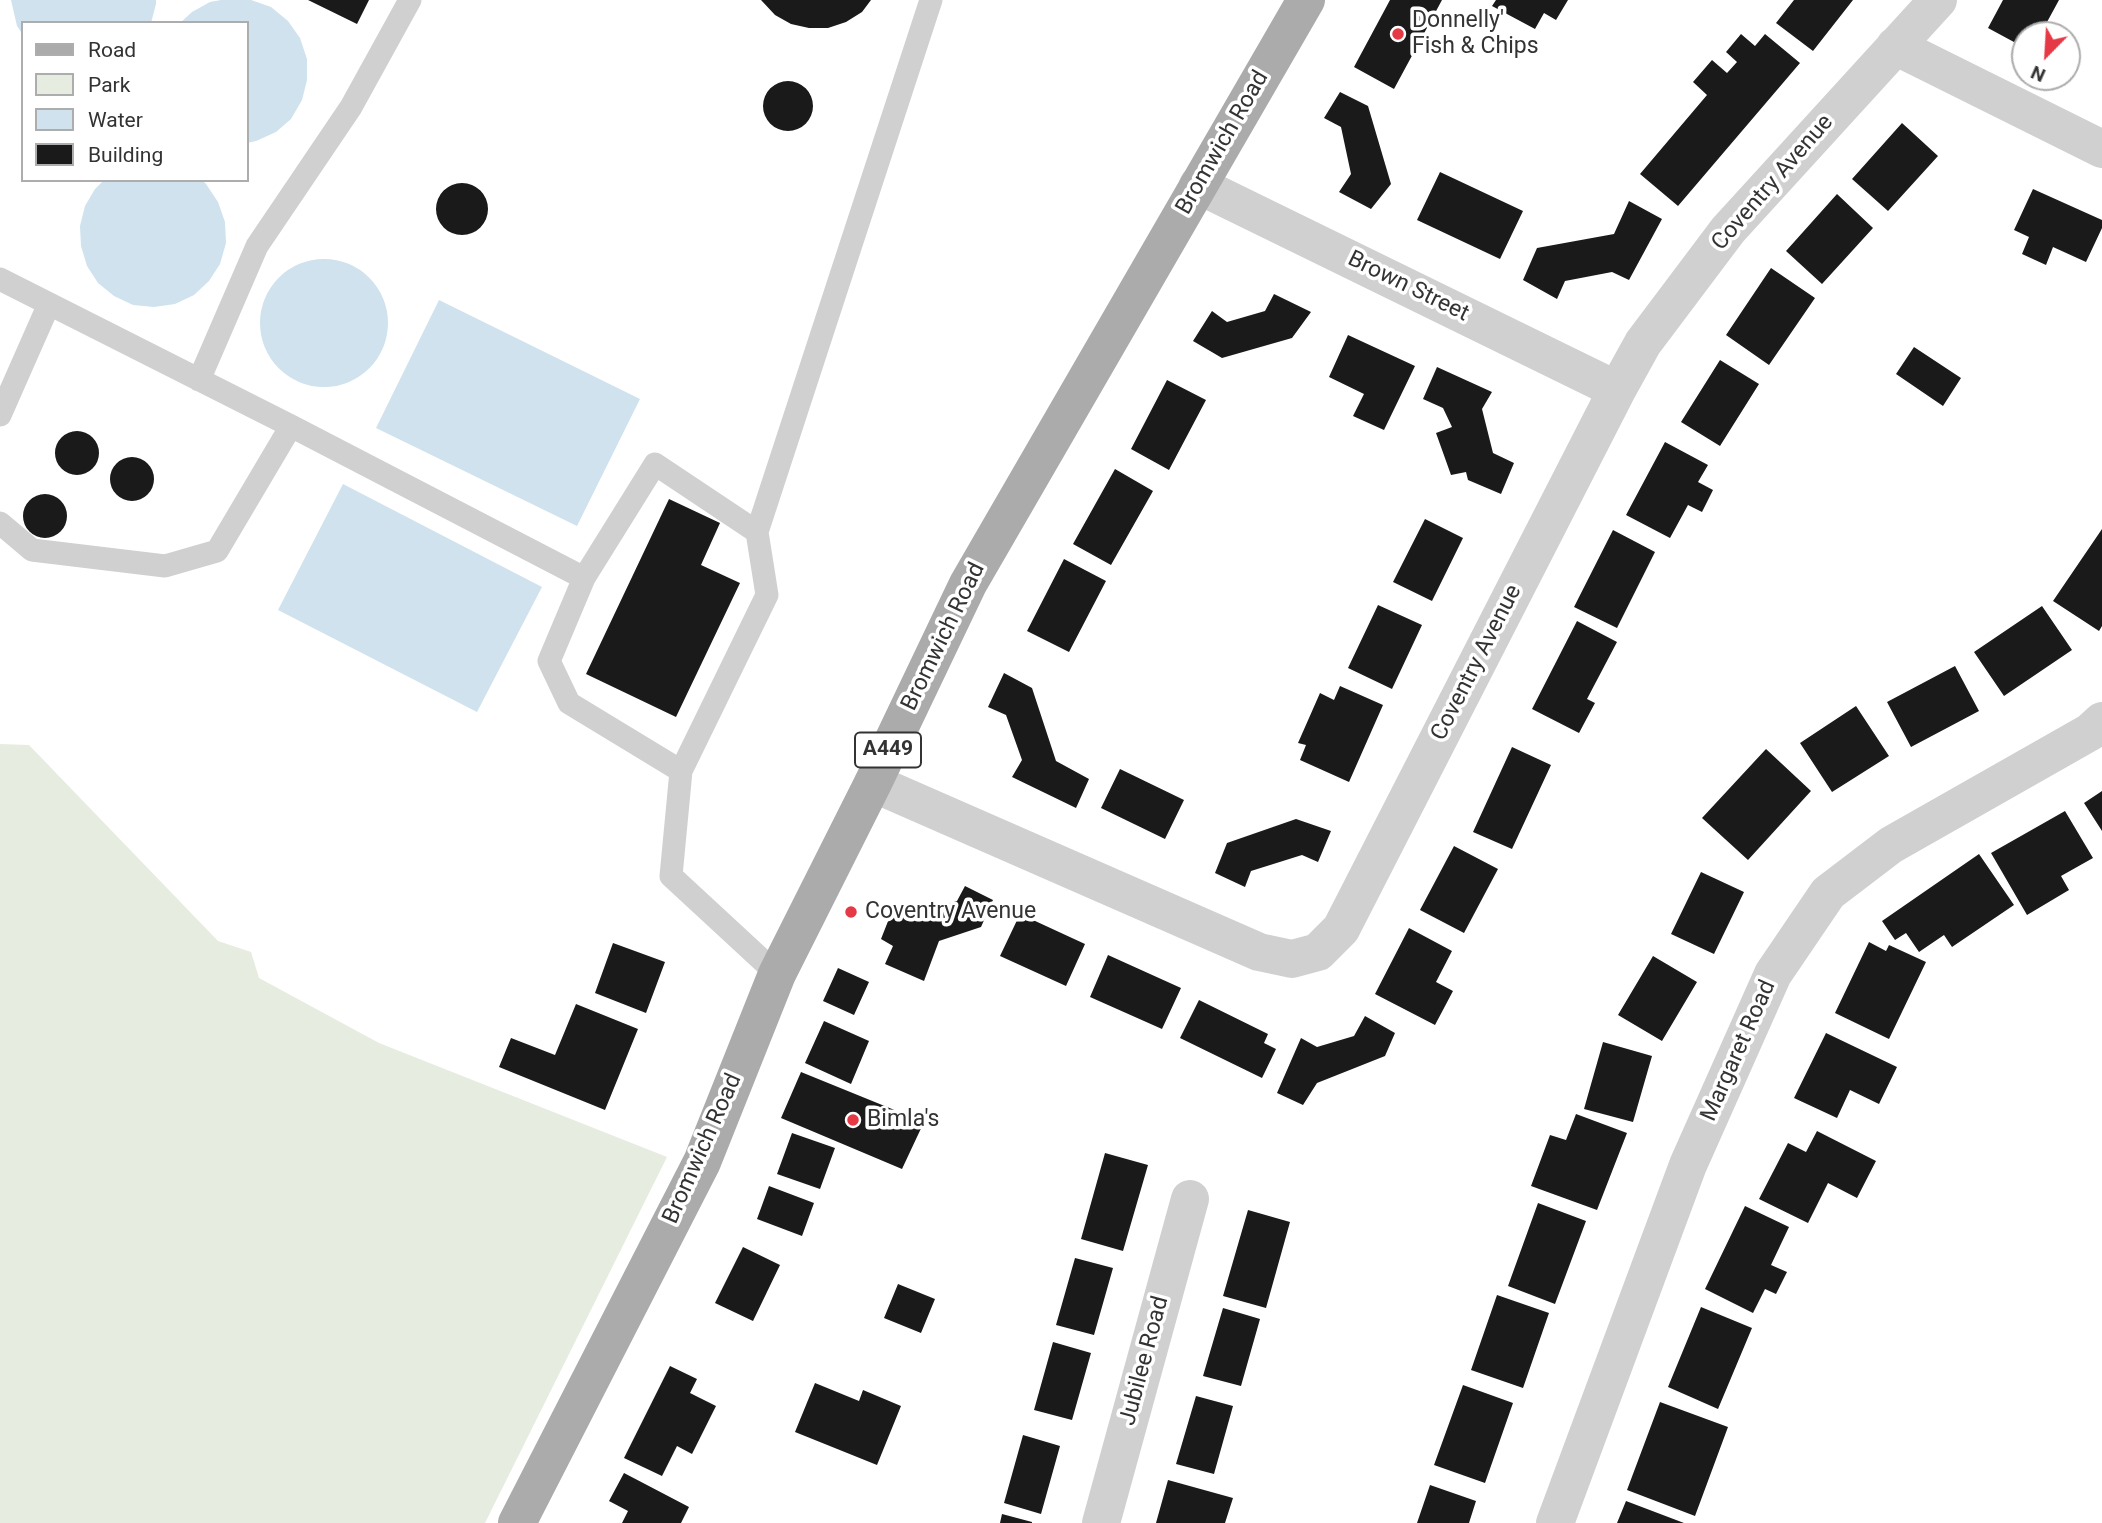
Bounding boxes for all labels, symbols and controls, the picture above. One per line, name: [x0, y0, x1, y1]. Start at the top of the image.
place label: Donnelly' Fish & Chips: [1412, 7, 1539, 61]
legend: [21, 21, 248, 182]
north arrow: [2011, 21, 2081, 91]
marker: Donnelly' Fish & Chips: [1390, 26, 1406, 42]
text: Road: [88, 38, 136, 62]
text: N: [2027, 61, 2049, 87]
street label: Bromwich Road: [1171, 66, 1275, 220]
text: Park: [88, 73, 130, 97]
text: Water: [88, 108, 143, 132]
street label: Coventry Avenue: [1706, 109, 1840, 257]
text: Building: [88, 143, 163, 167]
street label: Brown Street: [1343, 246, 1473, 328]
street label: Bromwich Road: [896, 558, 992, 716]
street label: Coventry Avenue: [1426, 580, 1528, 746]
road number: A449: [855, 732, 921, 768]
place label: Coventry Avenue: [865, 898, 1036, 926]
marker: Coventry Avenue: [843, 904, 859, 920]
street label: Margaret Road: [1696, 976, 1782, 1126]
street label: Bromwich Road: [658, 1070, 748, 1228]
place label: Bimla's: [867, 1106, 939, 1134]
marker: Bimla's: [845, 1112, 861, 1128]
street label: Jubilee Road: [1115, 1294, 1175, 1428]

